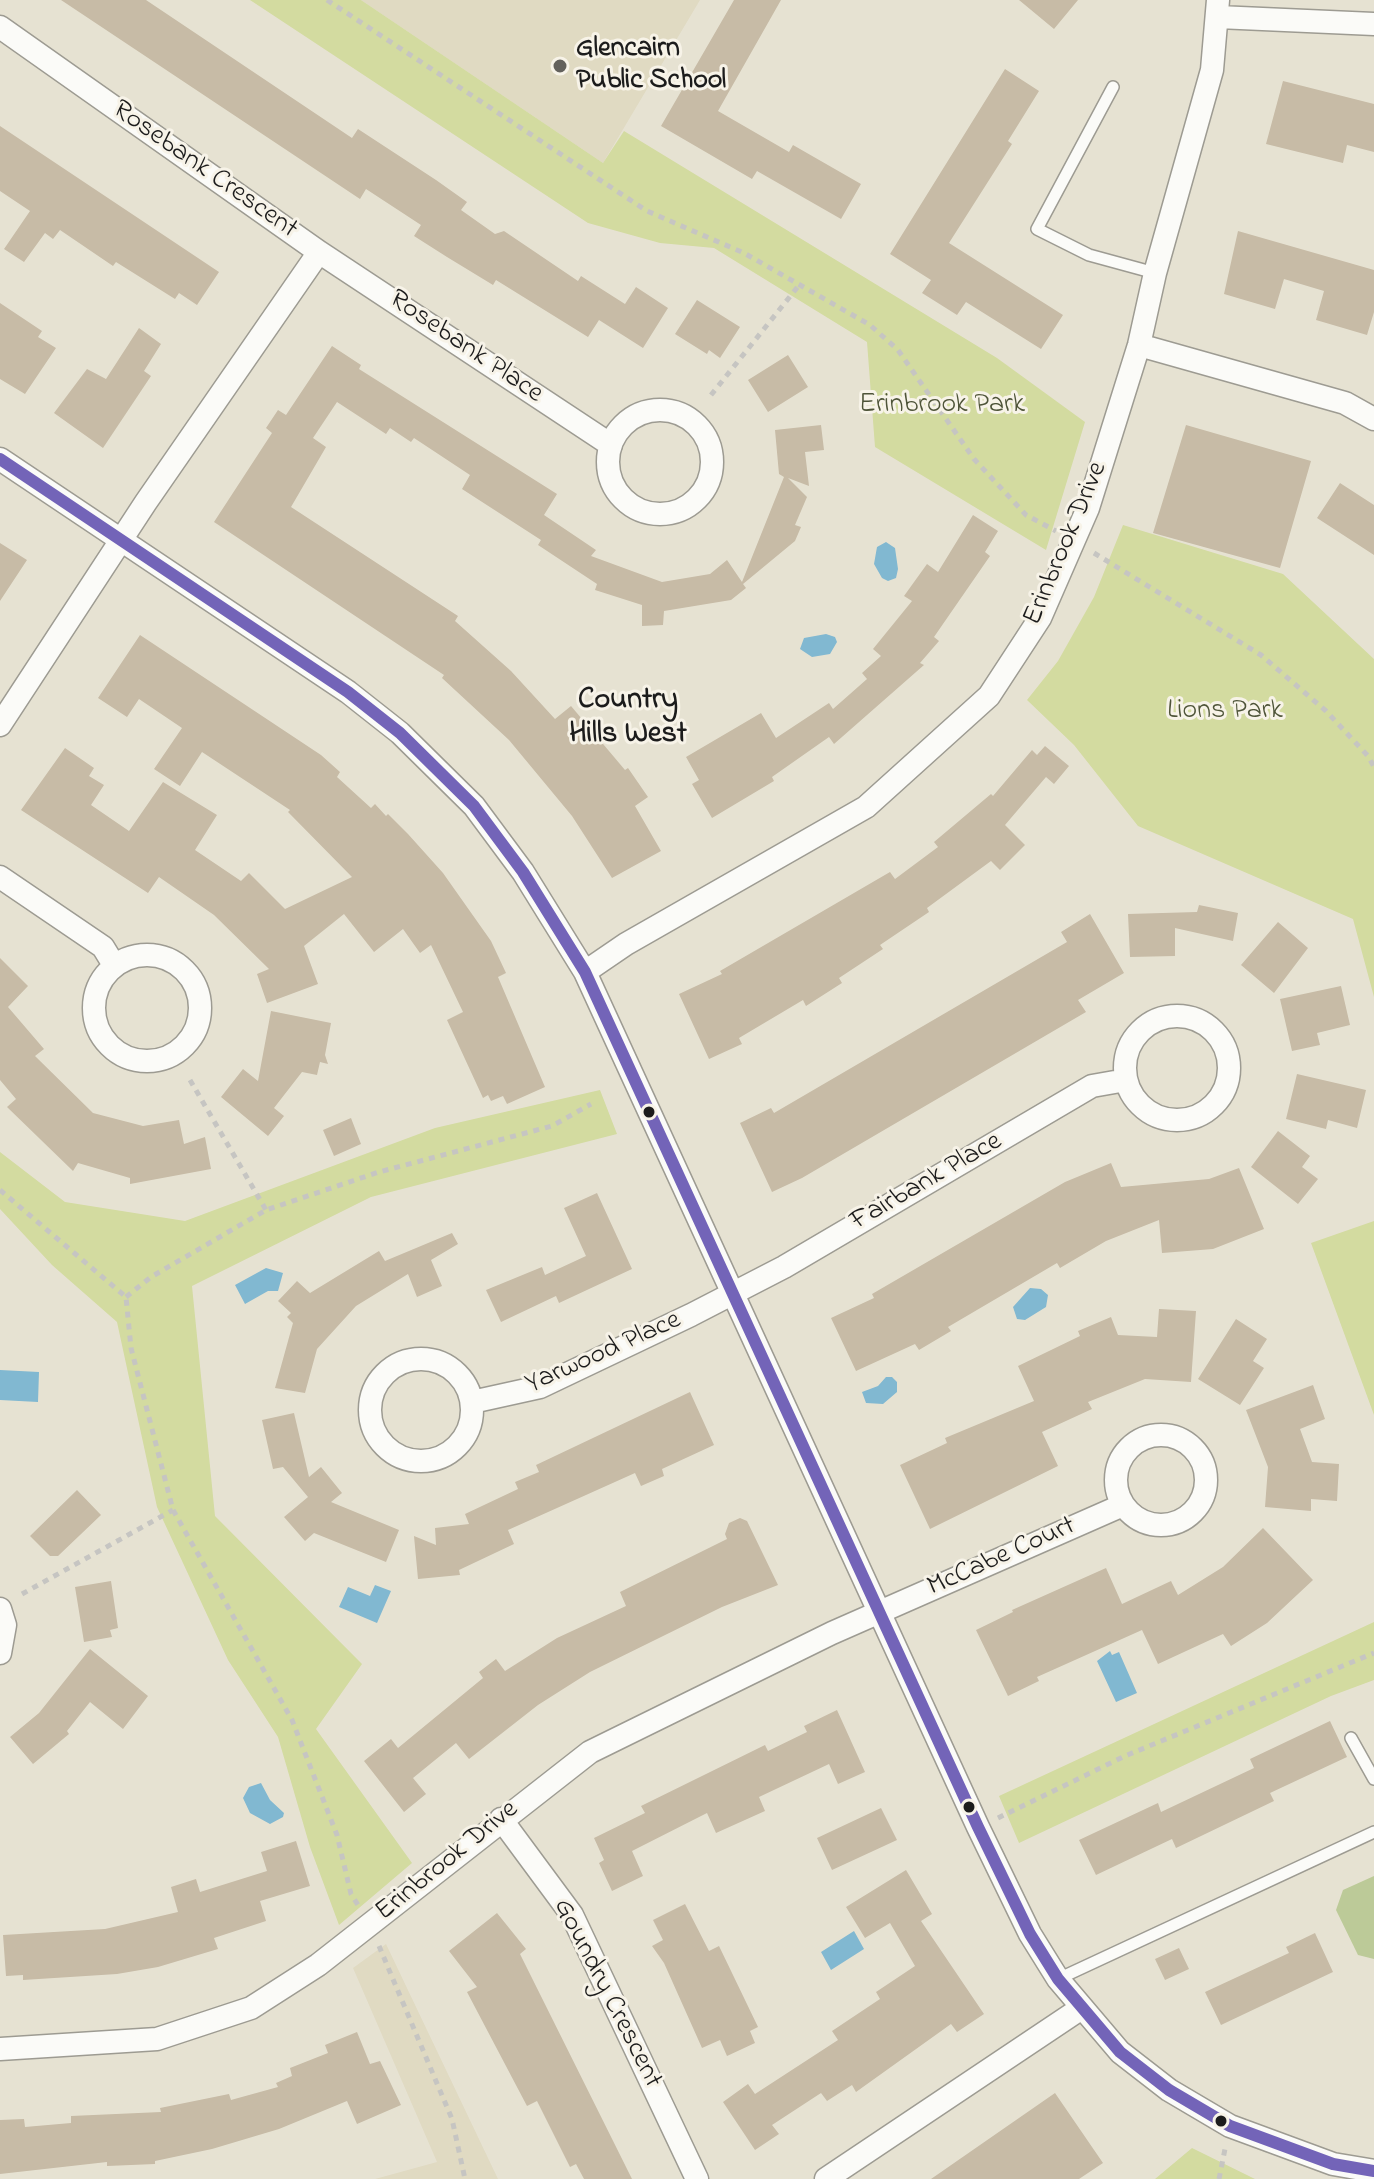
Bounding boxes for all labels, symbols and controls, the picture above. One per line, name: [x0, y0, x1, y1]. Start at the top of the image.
place label: Glencairn Public School: [576, 33, 726, 99]
marker: Glencairn Public School: [551, 57, 569, 75]
street label: Rosebank Crescent: [105, 94, 303, 248]
street label: Rosebank Place: [381, 284, 549, 412]
park label: Erinbrook Park: [859, 389, 1025, 423]
street label: Erinbrook Drive: [1018, 457, 1116, 631]
district label: Country Hills West: [569, 684, 687, 754]
park label: Lions Park: [1167, 695, 1283, 729]
unlabelled marker: [641, 1104, 657, 1120]
street label: Fairbank Place: [845, 1126, 1009, 1240]
street label: Yarwood Place: [521, 1305, 687, 1403]
street label: McCabe Court: [923, 1510, 1081, 1606]
street label: Erinbrook Drive: [370, 1794, 526, 1930]
unlabelled marker: [961, 1799, 977, 1815]
street label: Goundry Crescent: [544, 1894, 668, 2094]
unlabelled marker: [1213, 2113, 1229, 2129]

